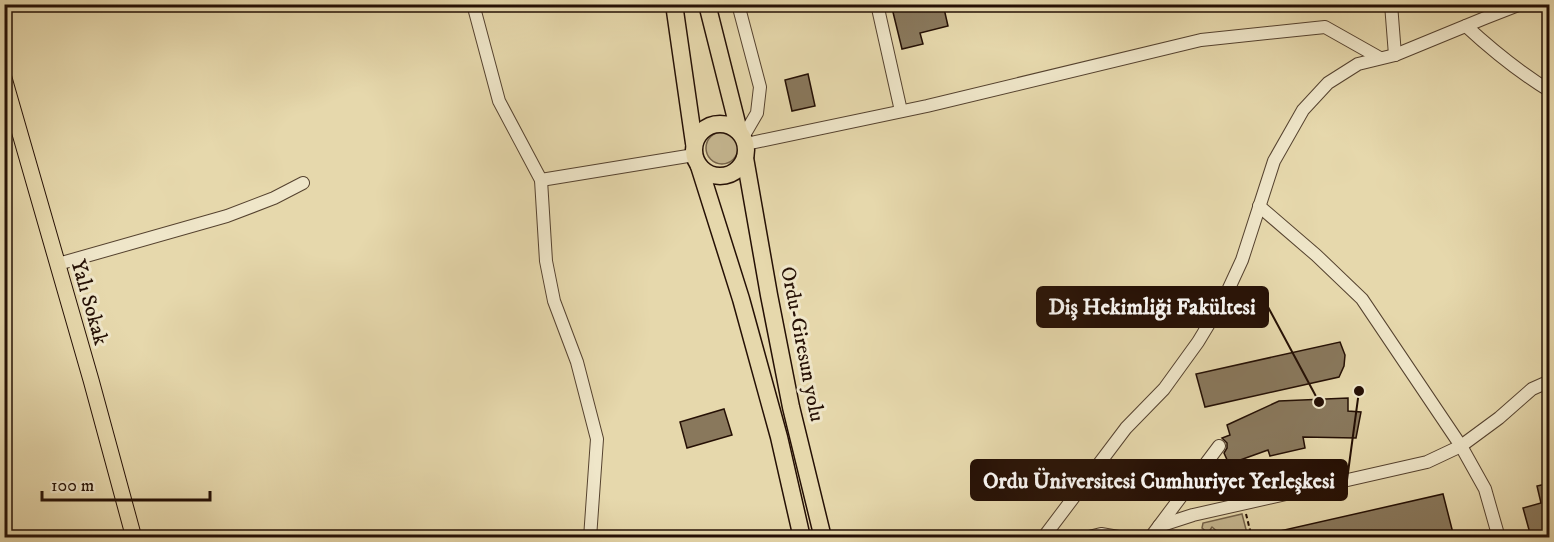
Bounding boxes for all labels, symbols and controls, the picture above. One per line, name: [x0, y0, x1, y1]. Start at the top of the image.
street label: Yalı Sokak: [64, 256, 114, 349]
street label: Ordu-Giresun yolu: [774, 264, 830, 424]
callout: Diş Hekimliği Fakültesi: [1037, 287, 1268, 327]
text: Diş Hekimliği Fakültesi: [1048, 294, 1256, 321]
callout: Ordu Üniversitesi Cumhuriyet Yerleşkesi: [971, 460, 1347, 500]
scale bar: [42, 464, 210, 502]
text: Ordu Üniversitesi Cumhuriyet Yerleşkesi: [983, 467, 1335, 495]
text: 100 m: [51, 475, 94, 497]

